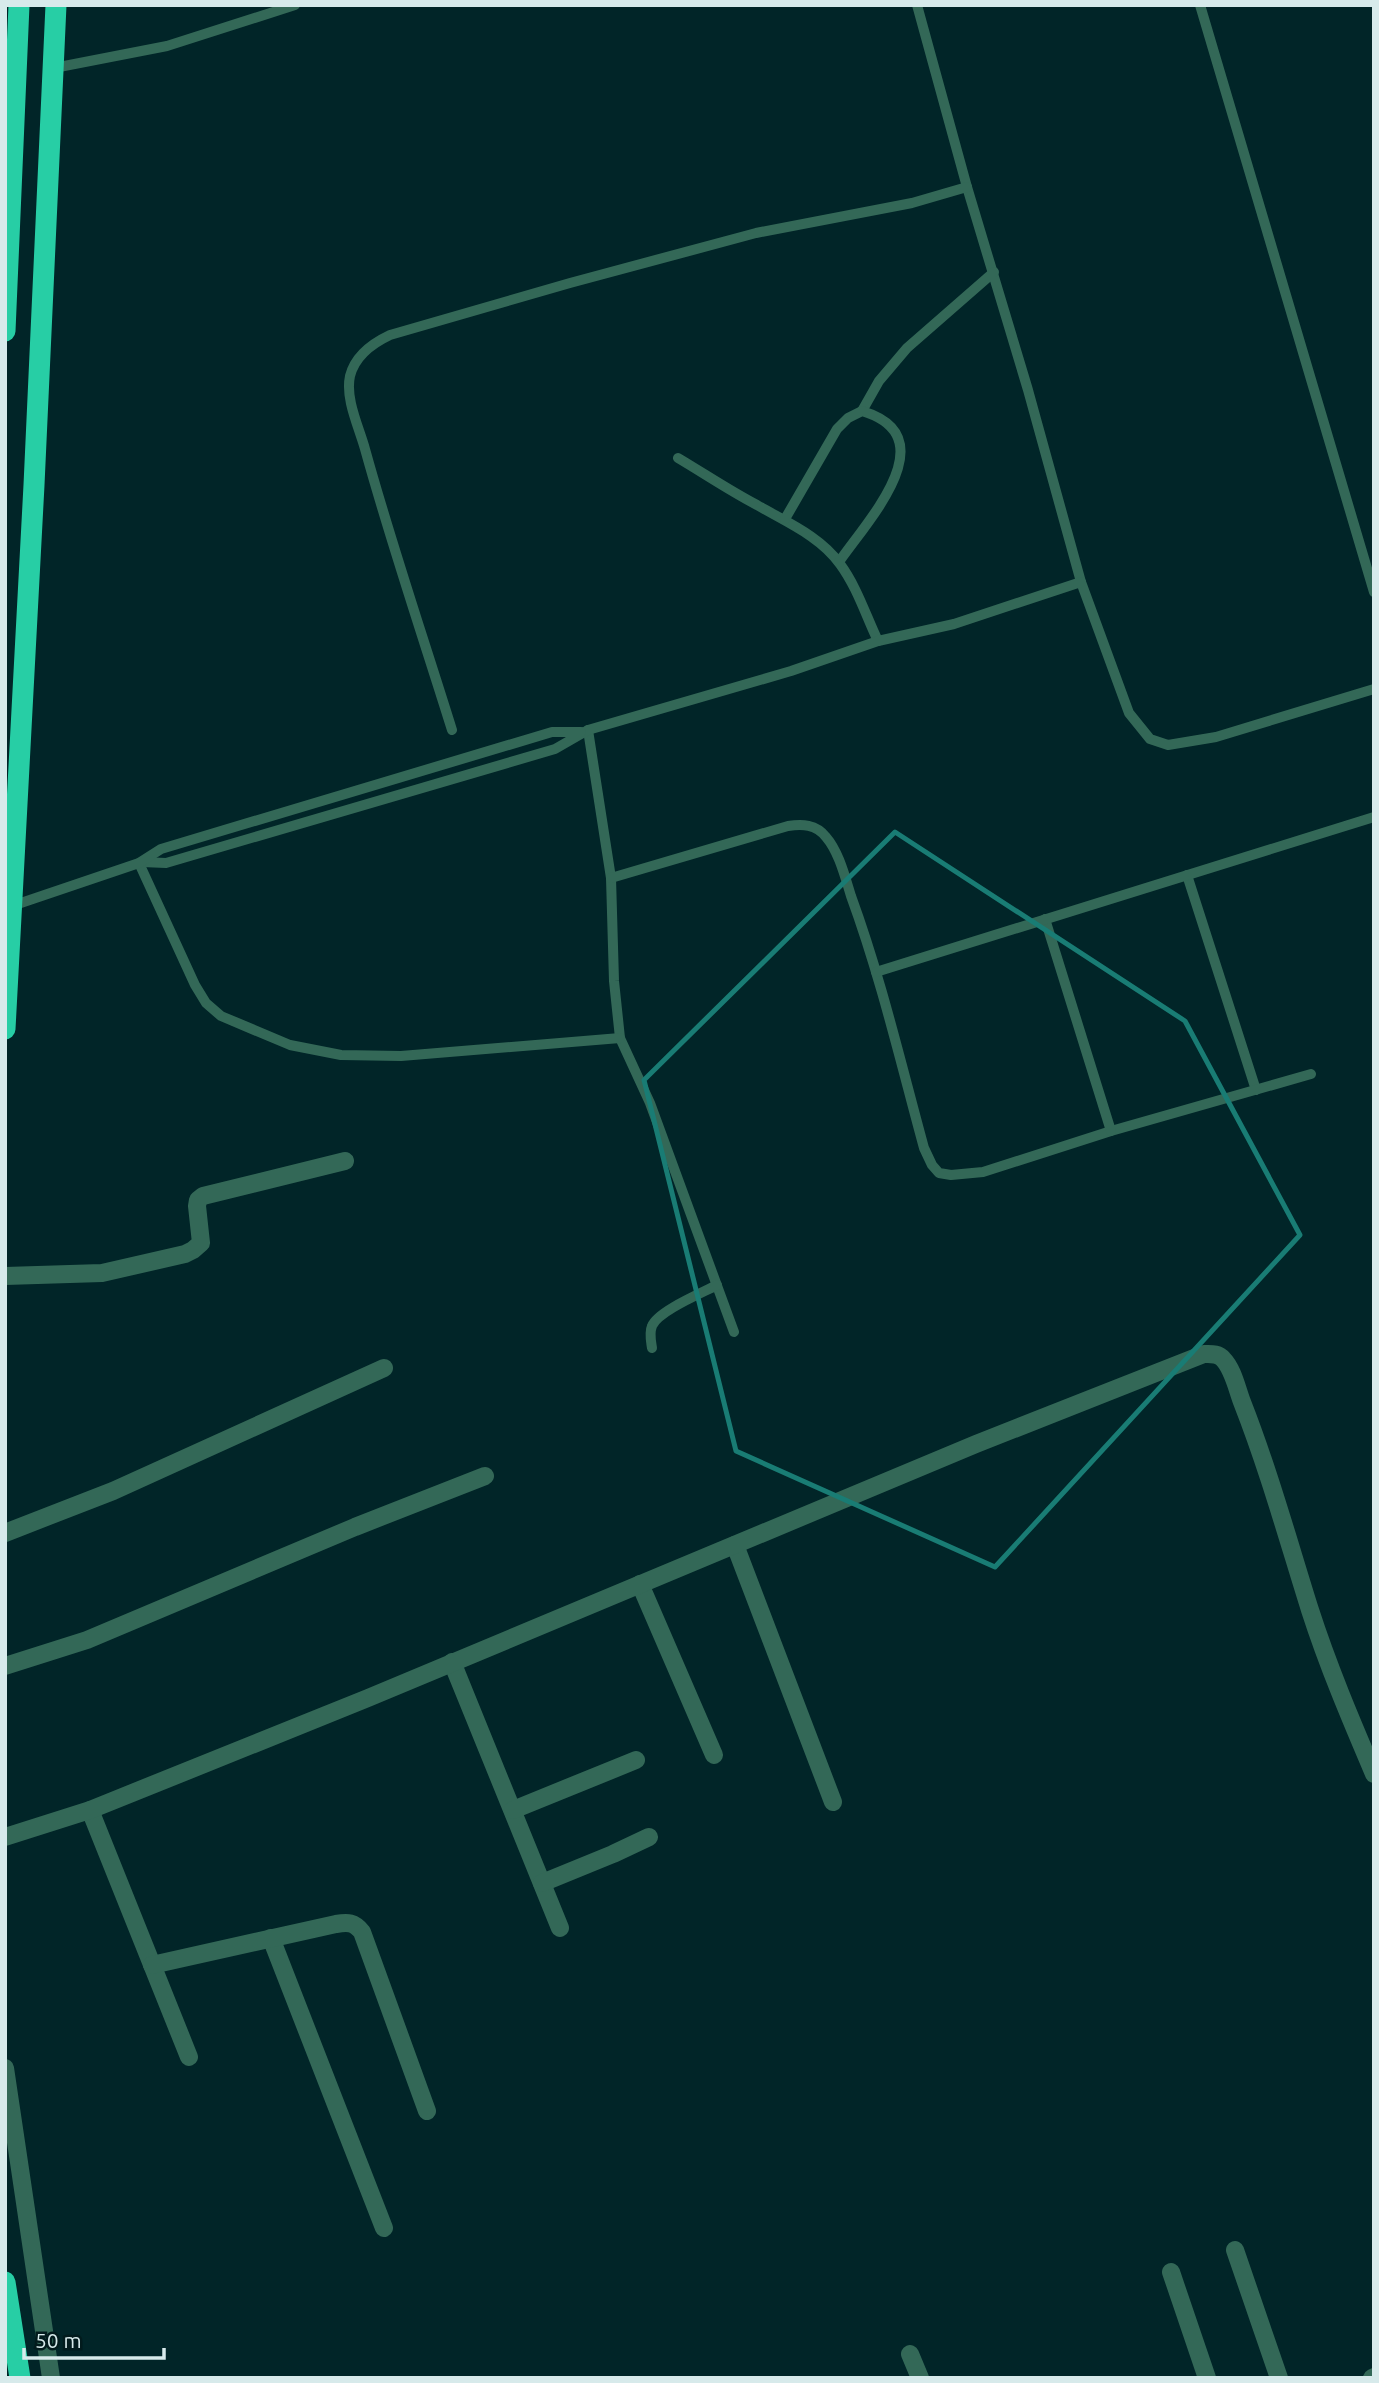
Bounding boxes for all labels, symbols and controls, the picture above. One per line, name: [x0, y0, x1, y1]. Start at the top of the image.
scale bar: [24, 2316, 164, 2360]
text: 50 m: [35, 2328, 82, 2352]

